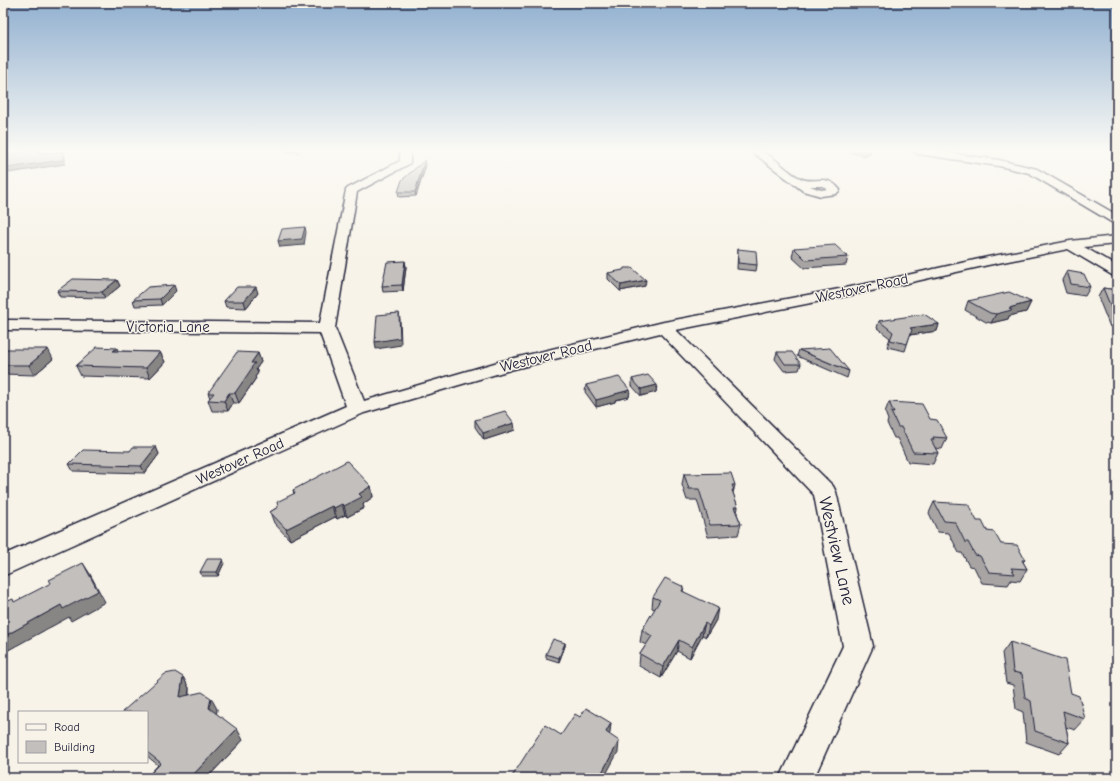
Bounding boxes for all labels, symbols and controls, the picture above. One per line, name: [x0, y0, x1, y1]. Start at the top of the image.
street label: Westover Road: [814, 269, 910, 307]
street label: Victoria Lane: [126, 318, 210, 336]
street label: Westover Road: [498, 336, 594, 376]
street label: Westover Road: [193, 434, 287, 488]
street label: Westview Lane: [814, 495, 859, 607]
legend: [18, 711, 148, 763]
text: Road: [54, 720, 80, 734]
text: Building: [54, 740, 95, 754]

